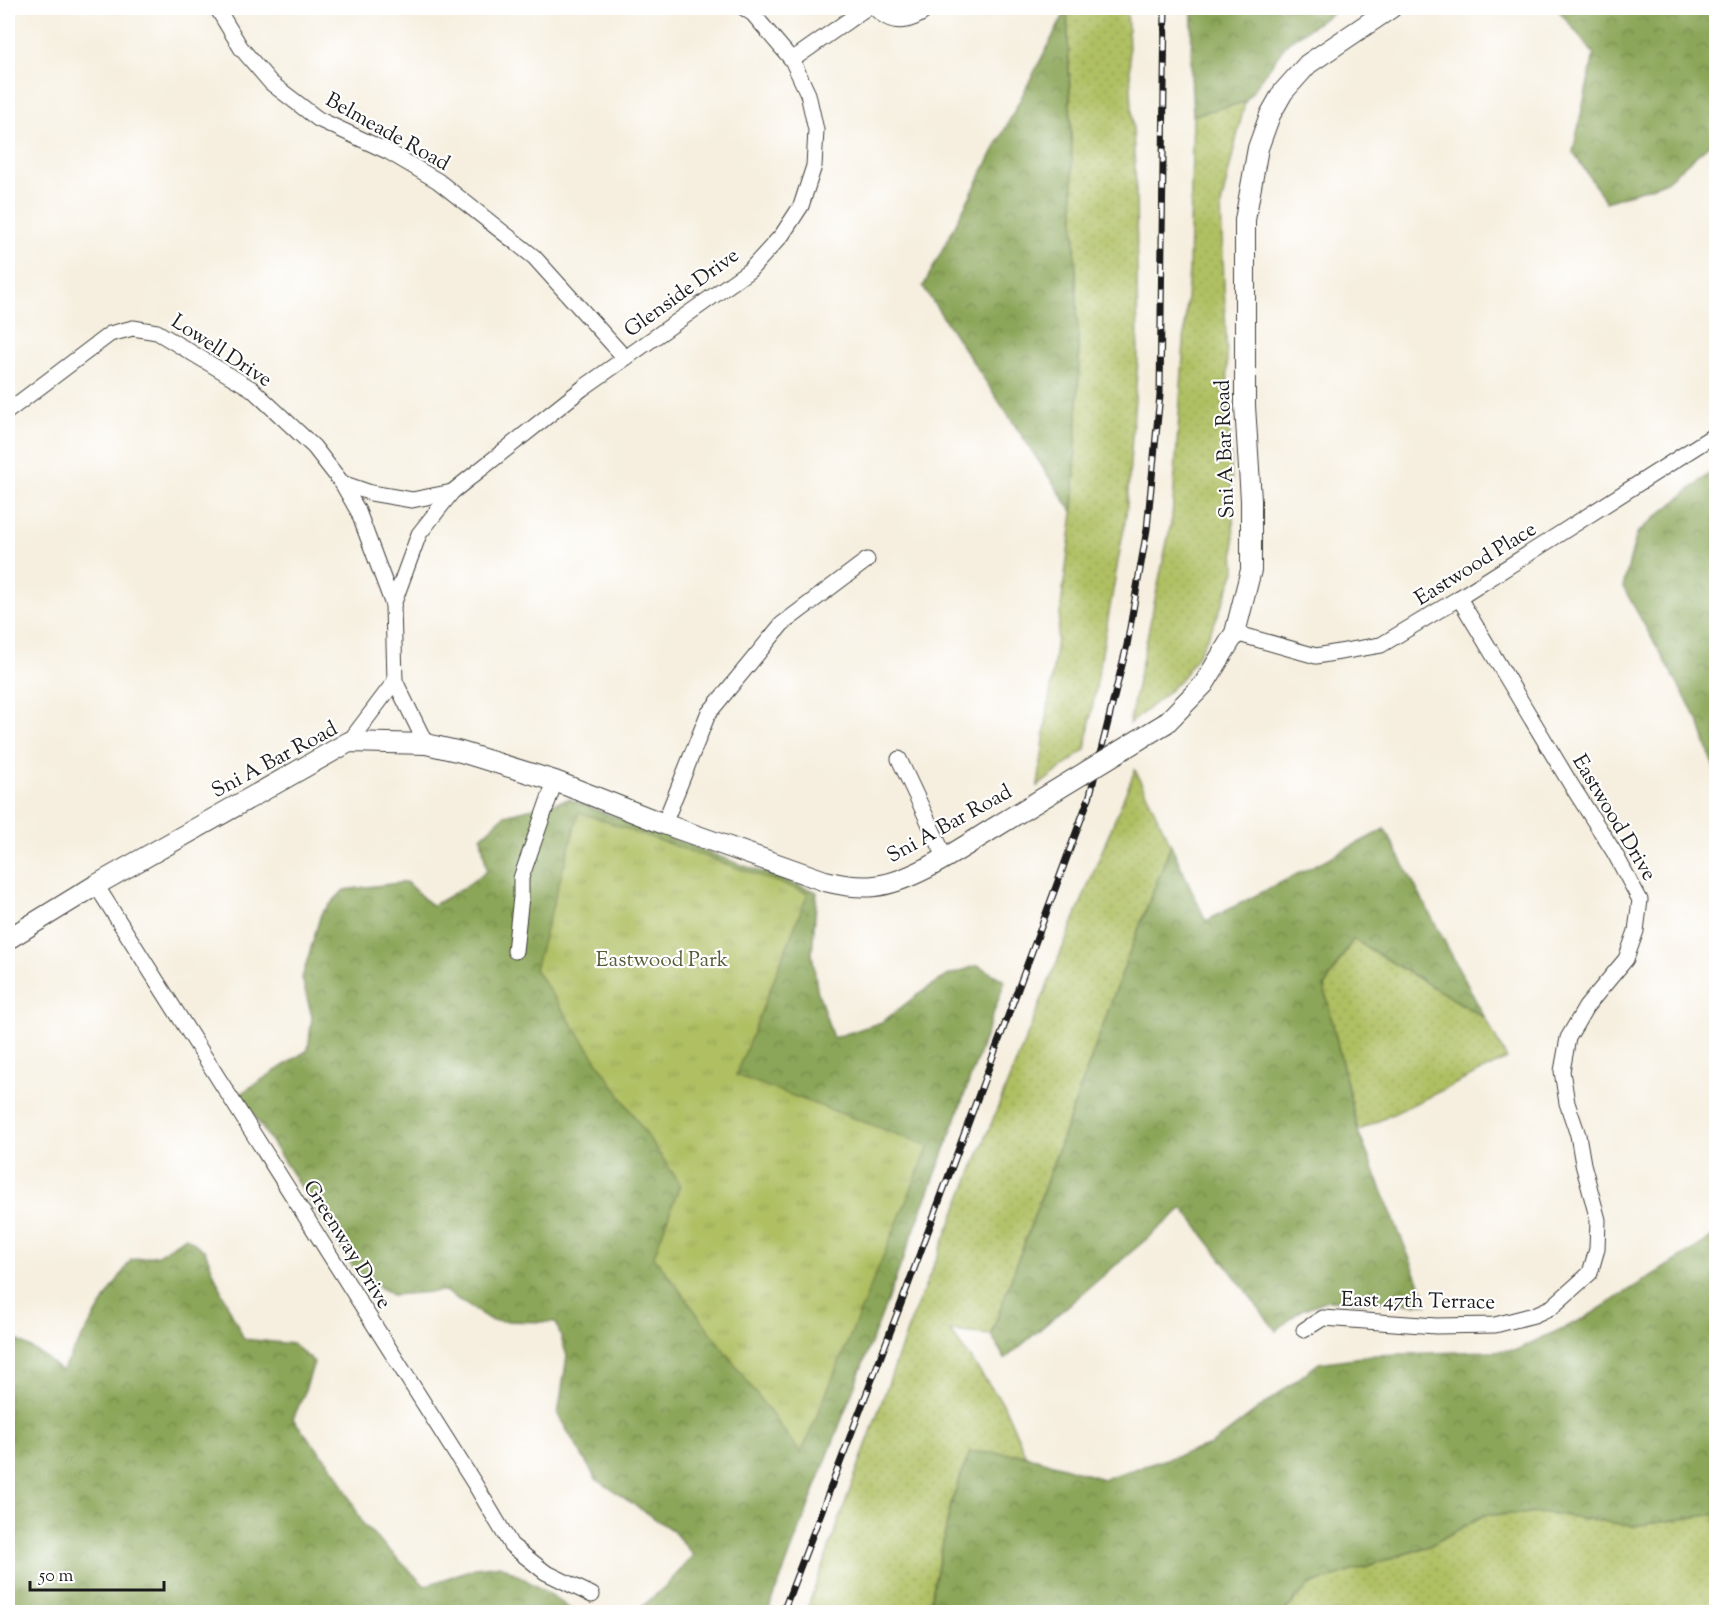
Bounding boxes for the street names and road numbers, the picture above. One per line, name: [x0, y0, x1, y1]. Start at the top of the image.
street label: Belmeade Road: [319, 86, 455, 179]
street label: Glenside Drive: [619, 242, 746, 346]
street label: Lowell Drive: [164, 308, 277, 396]
street label: Sni A Bar Road: [1209, 379, 1243, 519]
street label: Eastwood Place: [1409, 515, 1543, 614]
street label: Sni A Bar Road: [207, 715, 343, 807]
street label: Eastwood Drive: [1564, 749, 1663, 887]
street label: Sni A Bar Road: [882, 778, 1018, 872]
street label: Greenway Drive: [295, 1175, 398, 1315]
street label: East 47th Terrace: [1340, 1286, 1495, 1318]

